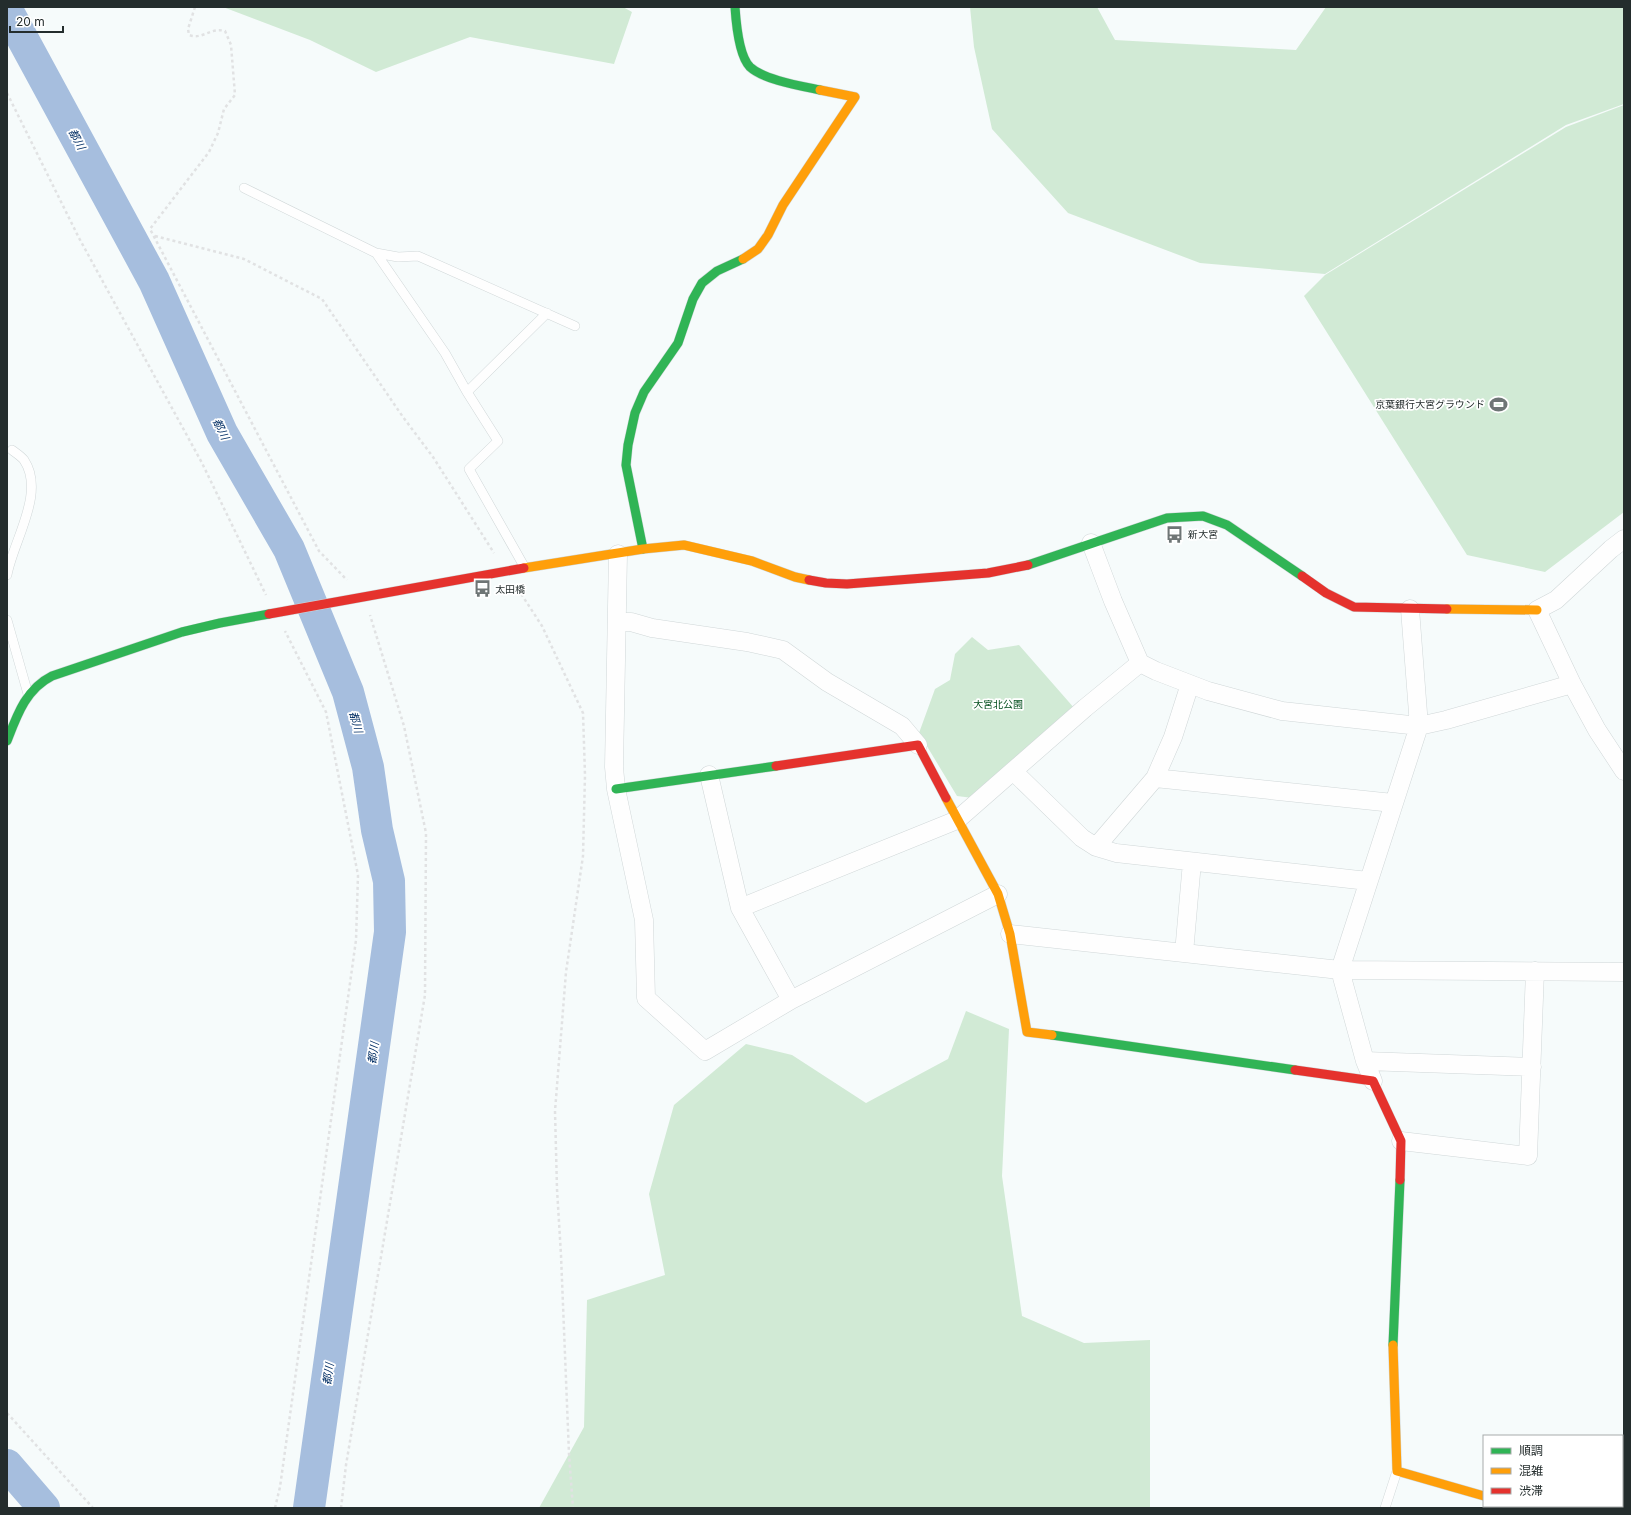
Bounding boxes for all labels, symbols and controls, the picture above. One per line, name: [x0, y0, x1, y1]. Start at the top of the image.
scale bar: [10, 8, 63, 34]
text: 20 m: [16, 14, 45, 29]
water label: 都川: [66, 126, 89, 153]
sports icon: 京葉銀行大宮グラウンド: [1488, 394, 1508, 414]
place label: 京葉銀行大宮グラウンド: [1375, 398, 1485, 410]
water label: 都川: [210, 416, 233, 443]
bus stop icon: 新大宮: [1165, 524, 1185, 544]
place label: 新大宮: [1188, 528, 1218, 540]
bus stop icon: 太田橋: [472, 579, 492, 599]
place label: 太田橋: [495, 583, 525, 595]
park label: 大宮北公園: [973, 698, 1023, 710]
water label: 都川: [346, 710, 366, 735]
water label: 都川: [365, 1040, 382, 1065]
water label: 都川: [320, 1361, 337, 1386]
legend: [1483, 1435, 1623, 1507]
text: 順調: [1519, 1443, 1543, 1458]
text: 混雑: [1519, 1463, 1543, 1478]
text: 渋滞: [1519, 1483, 1543, 1498]

